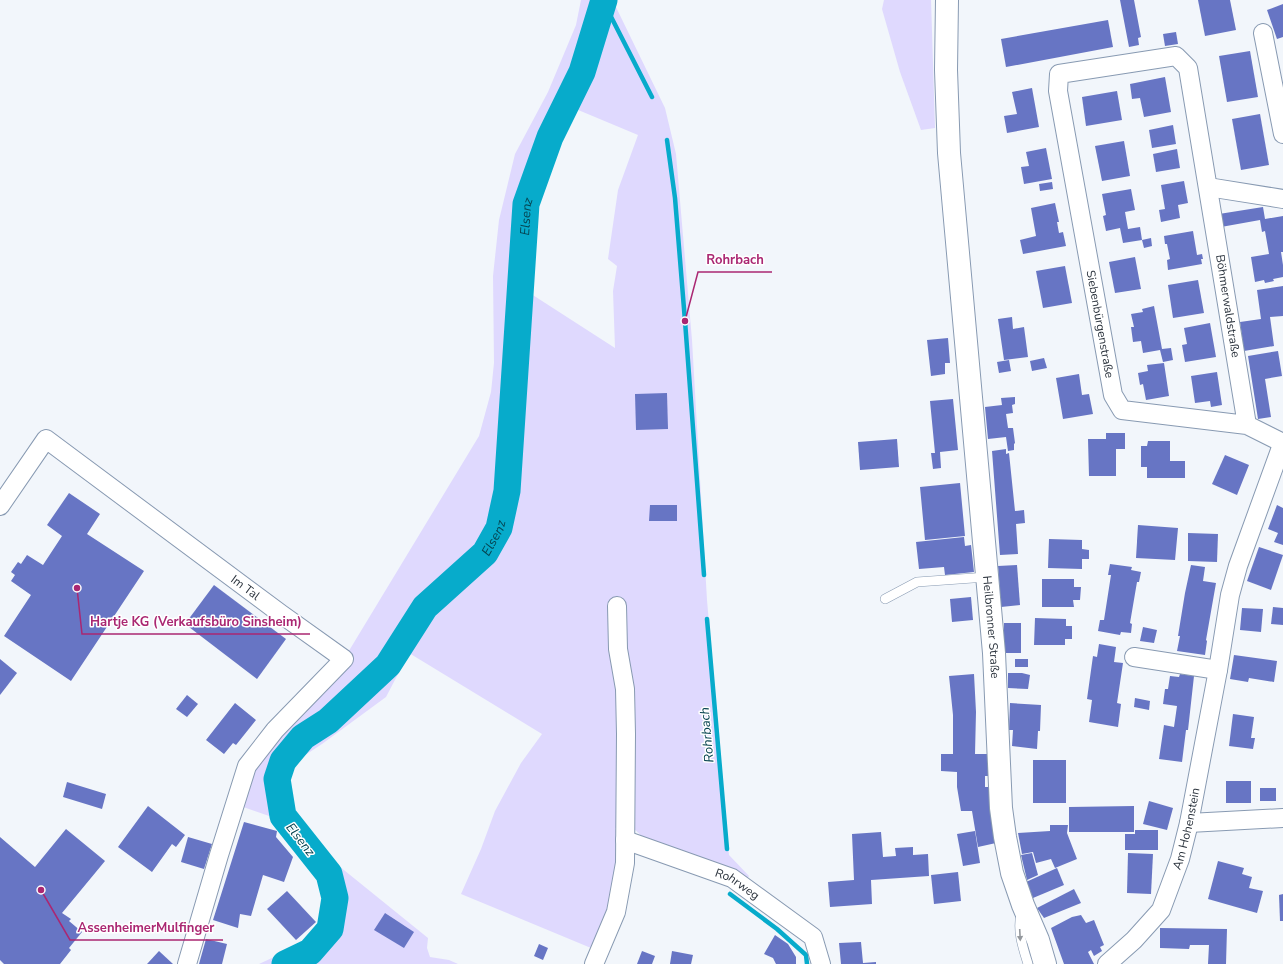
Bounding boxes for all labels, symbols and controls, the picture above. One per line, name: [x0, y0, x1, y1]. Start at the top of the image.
water label: Elsenz: [516, 195, 538, 236]
callout: Rohrbach: [698, 247, 772, 272]
text: Rohrbach: [706, 251, 764, 269]
street label: Böhmerwaldstraße: [1212, 253, 1244, 359]
street label: Siebenbürgenstraße: [1083, 269, 1118, 379]
water label: Elsenz: [477, 518, 510, 559]
street label: Im Tal: [228, 571, 264, 604]
street label: Heilbronner Straße: [979, 575, 1003, 679]
callout: Hartje KG (Verkaufsbüro Sinsheim): [82, 609, 310, 634]
text: Hartje KG (Verkaufsbüro Sinsheim): [90, 613, 302, 631]
water label: Rohrbach: [696, 706, 718, 763]
street label: Am Hohenstein: [1169, 786, 1204, 872]
water label: Elsenz: [281, 819, 319, 860]
street label: Rohrweg: [713, 865, 763, 903]
callout: AssenheimerMulfinger: [70, 915, 223, 940]
text: AssenheimerMulfinger: [78, 919, 215, 937]
one-way arrow: [1017, 929, 1024, 941]

